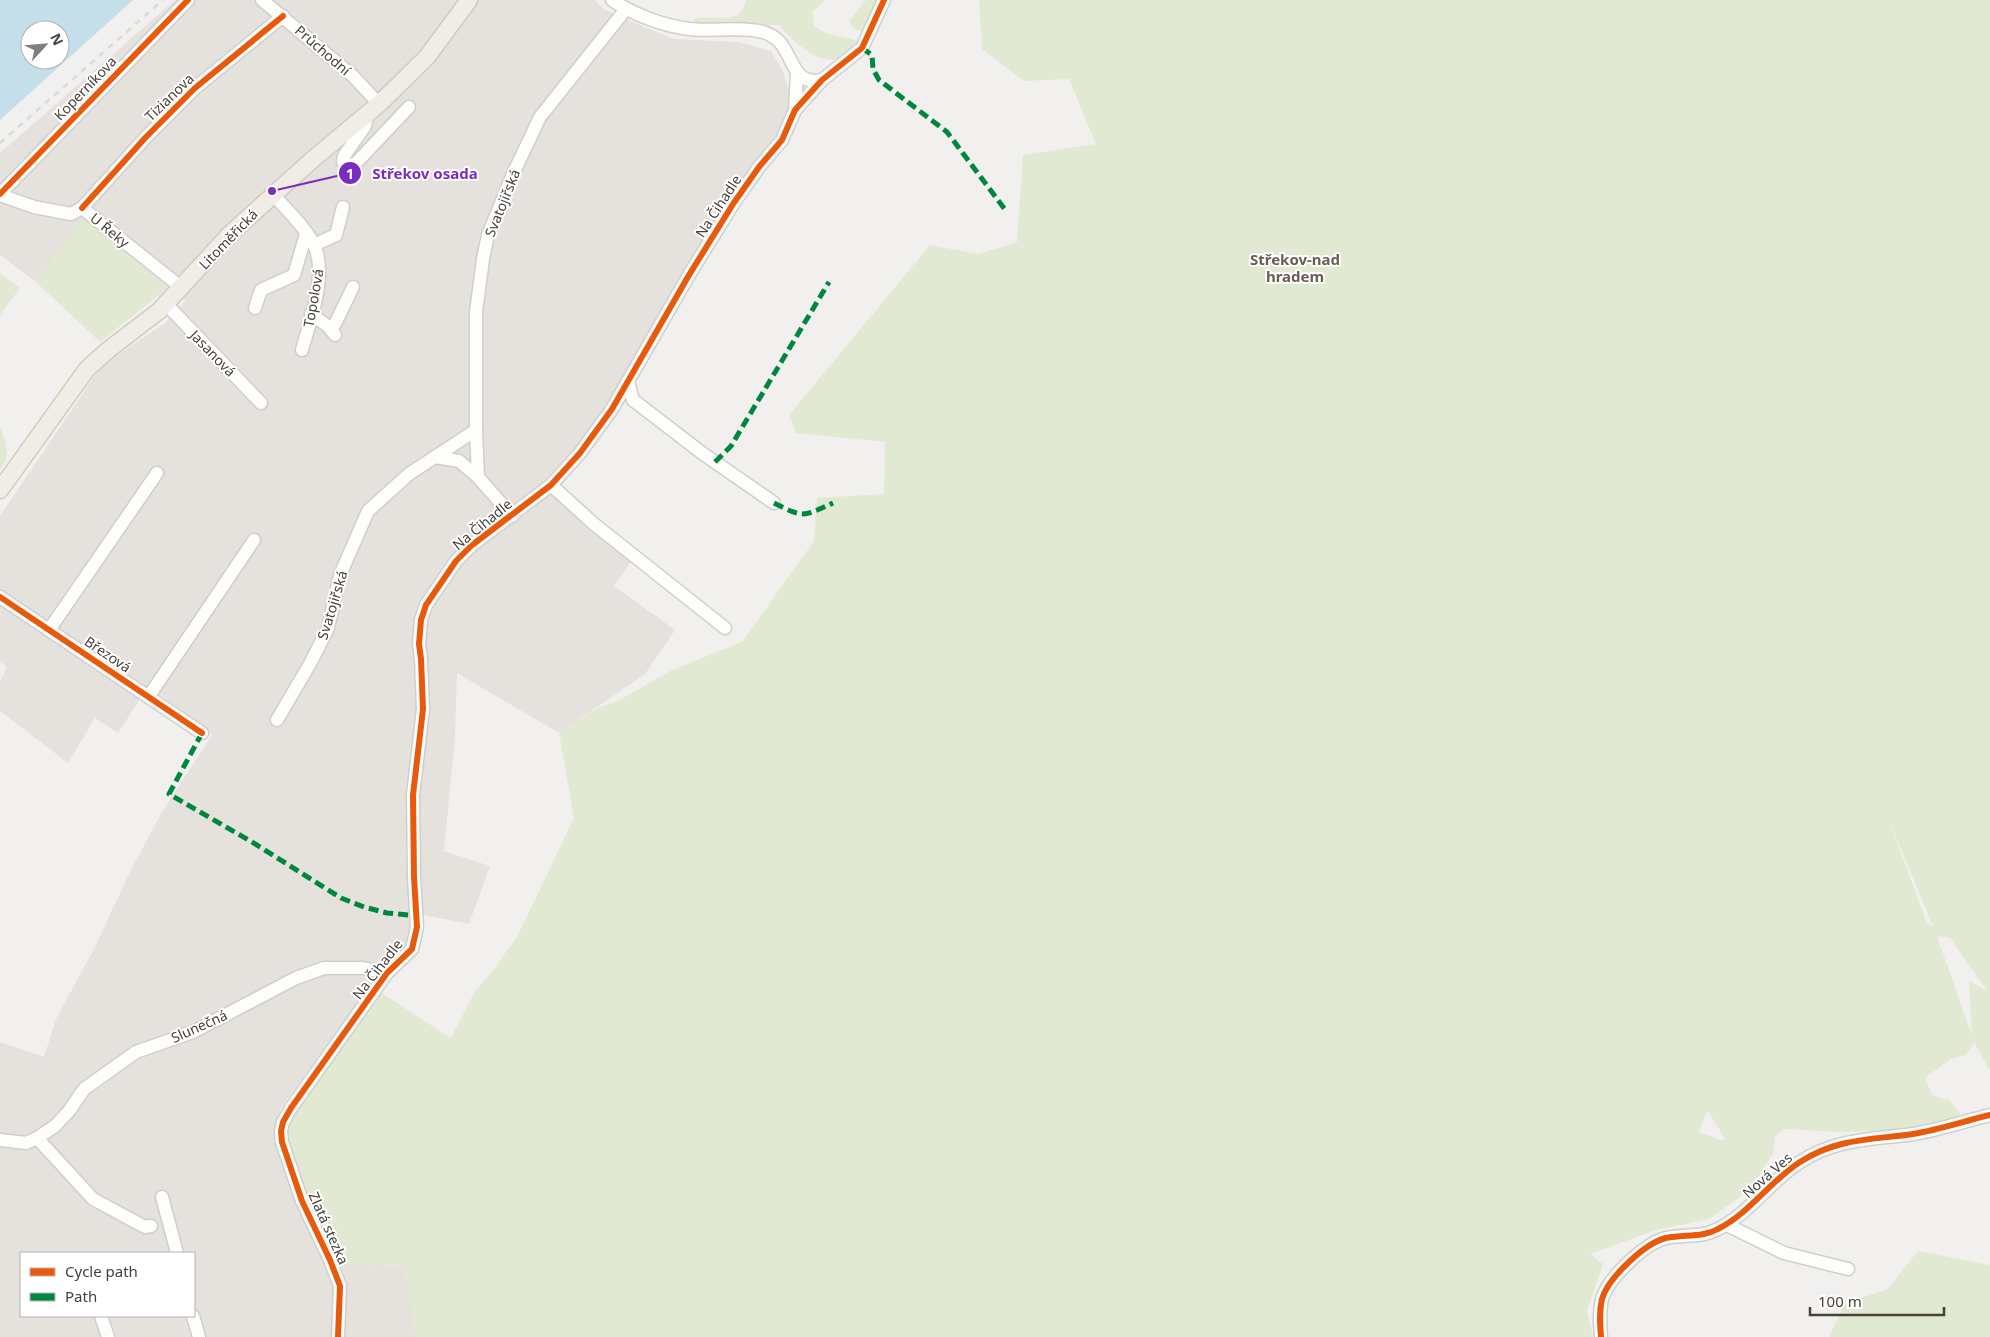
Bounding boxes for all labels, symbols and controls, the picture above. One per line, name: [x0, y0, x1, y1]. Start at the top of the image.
north arrow: [20, 20, 70, 70]
street label: Průchodní: [291, 21, 355, 80]
text: N: [46, 30, 68, 48]
street label: Koperníkova: [50, 52, 120, 124]
street label: Tizianova: [140, 69, 198, 125]
callout: Střekov osada: [337, 158, 488, 188]
text: 1: [346, 163, 354, 183]
text: Střekov osada: [372, 163, 478, 183]
street label: Svatojiřská: [480, 166, 524, 240]
street label: Na Čihadle: [691, 171, 745, 241]
street label: Litoměřická: [194, 205, 262, 273]
street label: U Řeky: [86, 208, 134, 252]
district label: Střekov-nad hradem: [1250, 249, 1340, 286]
street label: Topolová: [299, 267, 327, 329]
street label: Jasanová: [185, 324, 240, 380]
street label: Na Čihadle: [448, 494, 516, 554]
street label: Svatojiřská: [313, 568, 351, 642]
street label: Březová: [81, 632, 135, 676]
street label: Na Čihadle: [348, 935, 406, 1003]
street label: Slunečná: [168, 1005, 230, 1047]
street label: Nová Ves: [1738, 1148, 1796, 1202]
street label: Zlatá stezka: [305, 1189, 353, 1267]
legend: [20, 1252, 195, 1317]
text: Cycle path: [65, 1261, 138, 1281]
scale bar: [1810, 1284, 1944, 1316]
text: Path: [65, 1286, 97, 1306]
text: 100 m: [1818, 1291, 1862, 1311]

